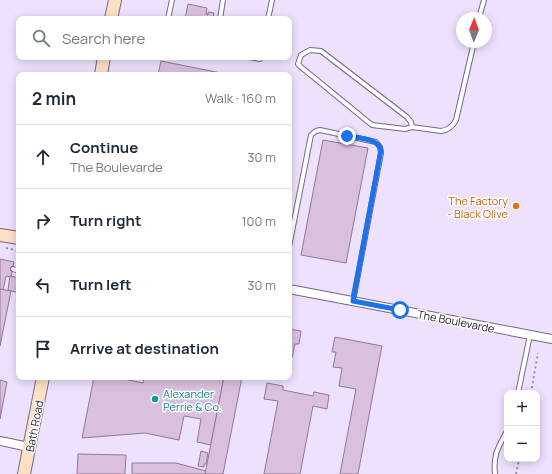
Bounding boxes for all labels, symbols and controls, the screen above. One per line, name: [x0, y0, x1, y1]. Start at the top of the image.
north arrow: [456, 12, 492, 48]
search box: [16, 16, 292, 60]
icon: search: [30, 27, 52, 49]
text: Search here: [62, 28, 145, 49]
text: 2 min: [32, 87, 76, 110]
text: Walk · 160 m: [205, 89, 276, 107]
route end: [338, 127, 356, 145]
text: Continue: [70, 137, 138, 158]
icon: ahead: [32, 146, 54, 168]
text: 30 m: [247, 148, 276, 166]
text: The Boulevarde: [70, 158, 163, 176]
place label: The Factory - Black Olive: [447, 193, 509, 221]
marker: The Factory - Black Olive: [511, 201, 521, 211]
icon: right: [32, 210, 54, 232]
text: Turn right: [70, 210, 141, 231]
text: 100 m: [241, 212, 276, 230]
icon: left: [32, 274, 54, 296]
text: Turn left: [70, 274, 132, 295]
text: 30 m: [247, 276, 276, 294]
route start: [391, 301, 409, 319]
street label: The Boulevarde: [416, 306, 496, 336]
icon: arrive: [32, 338, 54, 360]
text: Arrive at destination: [70, 338, 219, 359]
place label: Alexander Perrie & Co.: [163, 386, 221, 414]
map controls: [504, 390, 540, 462]
button: +: [504, 390, 540, 426]
marker: Alexander Perrie & Co.: [150, 394, 160, 404]
street label: Bath Road: [22, 399, 46, 453]
button: −: [504, 426, 540, 462]

